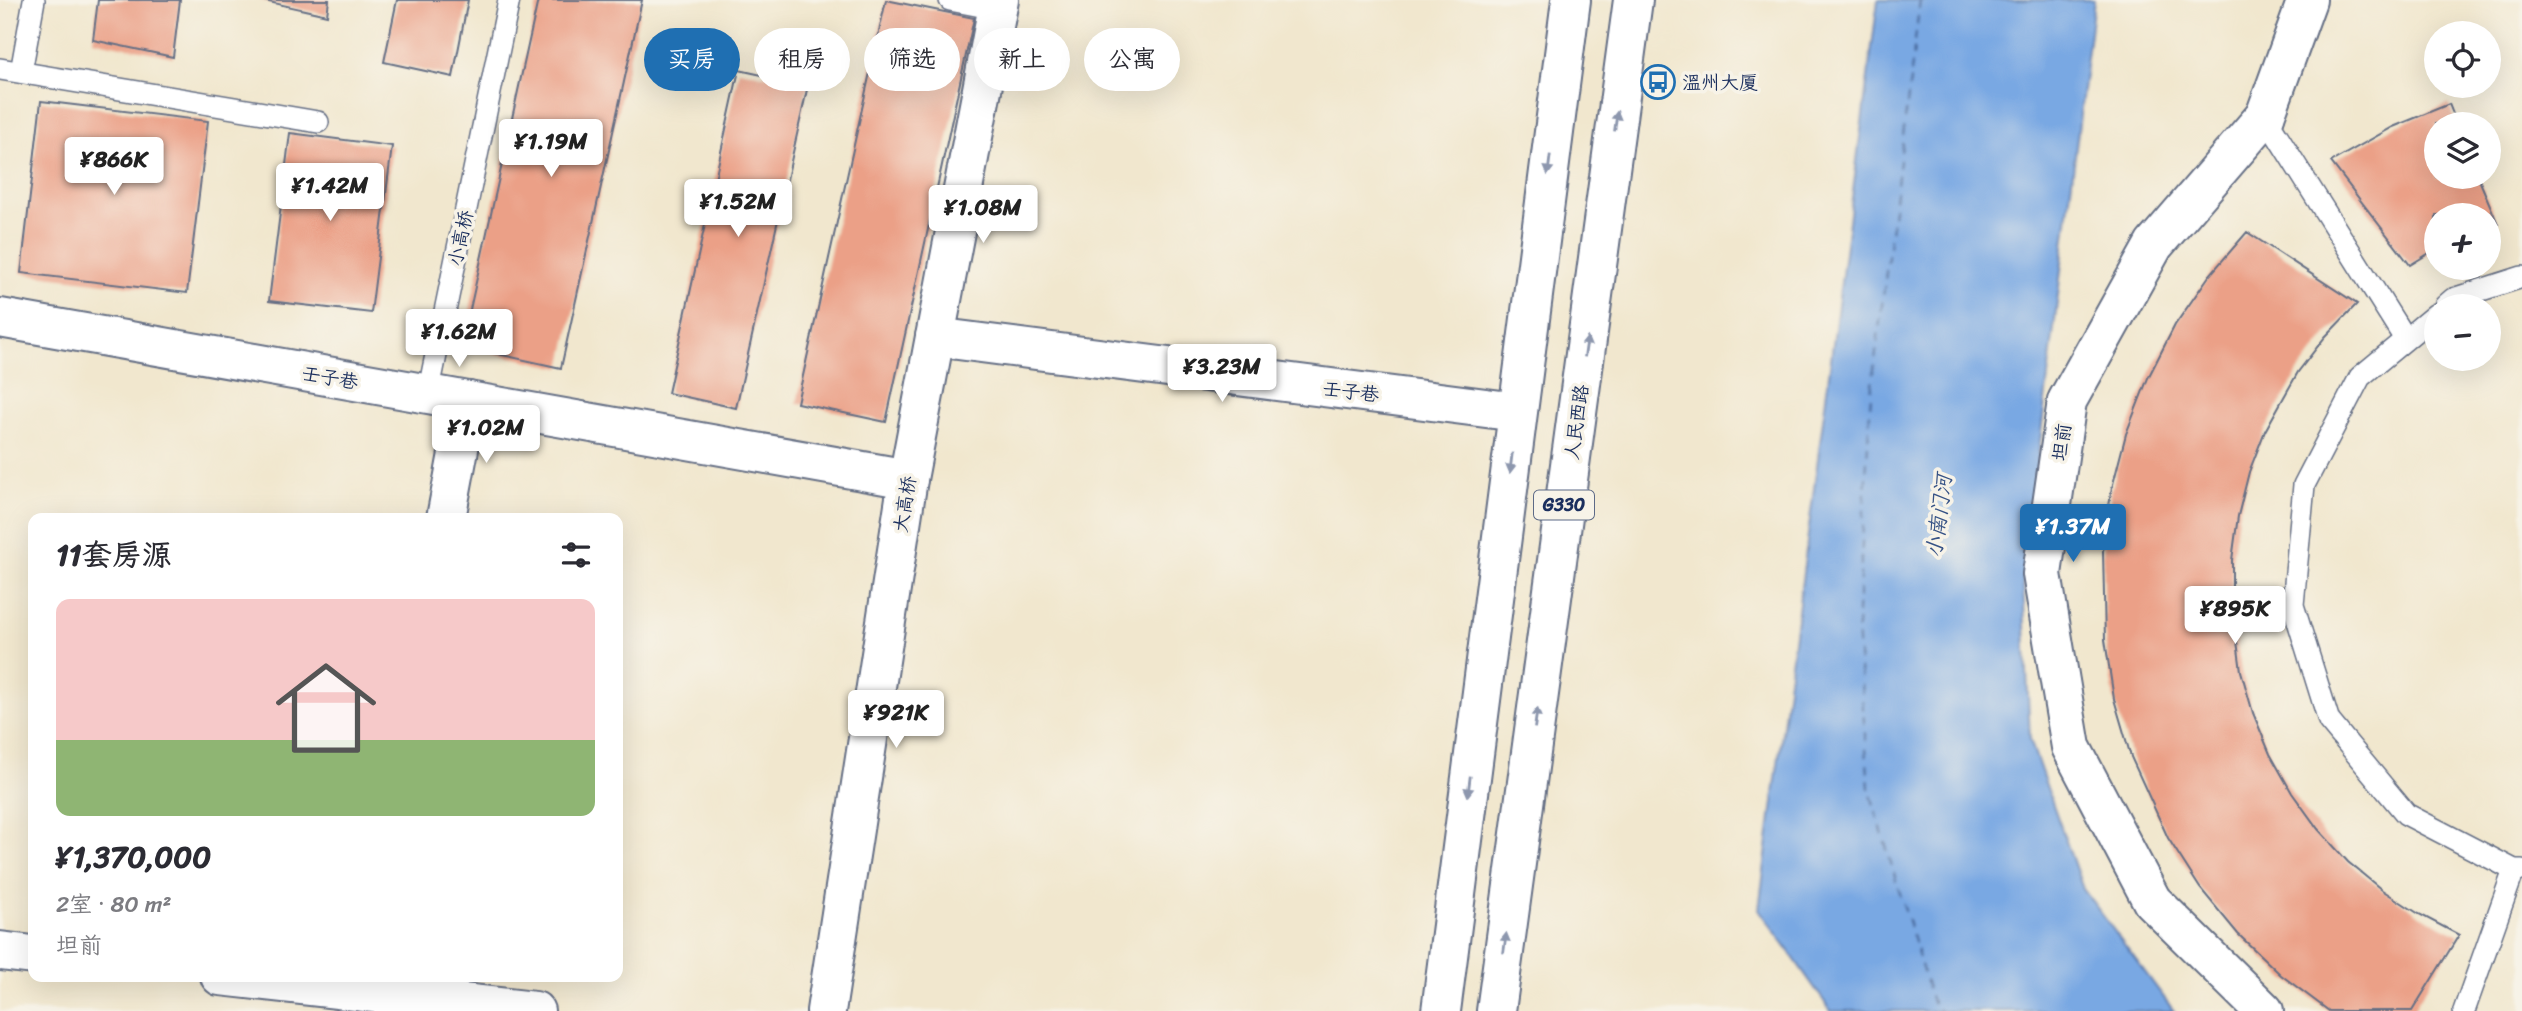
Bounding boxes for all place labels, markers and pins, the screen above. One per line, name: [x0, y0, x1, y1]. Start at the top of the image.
bus stop icon: 温州大厦: [1639, 63, 1677, 101]
place label: 温州大厦: [1682, 66, 1758, 99]
pin: ¥1.19M: [494, 120, 608, 179]
pin: ¥866K: [65, 138, 163, 197]
pin: ¥1.42M: [273, 164, 387, 223]
pin: ¥1.52M: [681, 180, 795, 239]
pin: ¥1.08M: [926, 186, 1040, 245]
pin: ¥1.62M: [402, 310, 516, 369]
pin: ¥3.23M: [1165, 344, 1279, 404]
pin: ¥1.02M: [429, 406, 543, 465]
pin: ¥1.37M: [2016, 504, 2130, 564]
pin: ¥895K: [2186, 586, 2284, 646]
pin: ¥921K: [847, 690, 945, 750]

